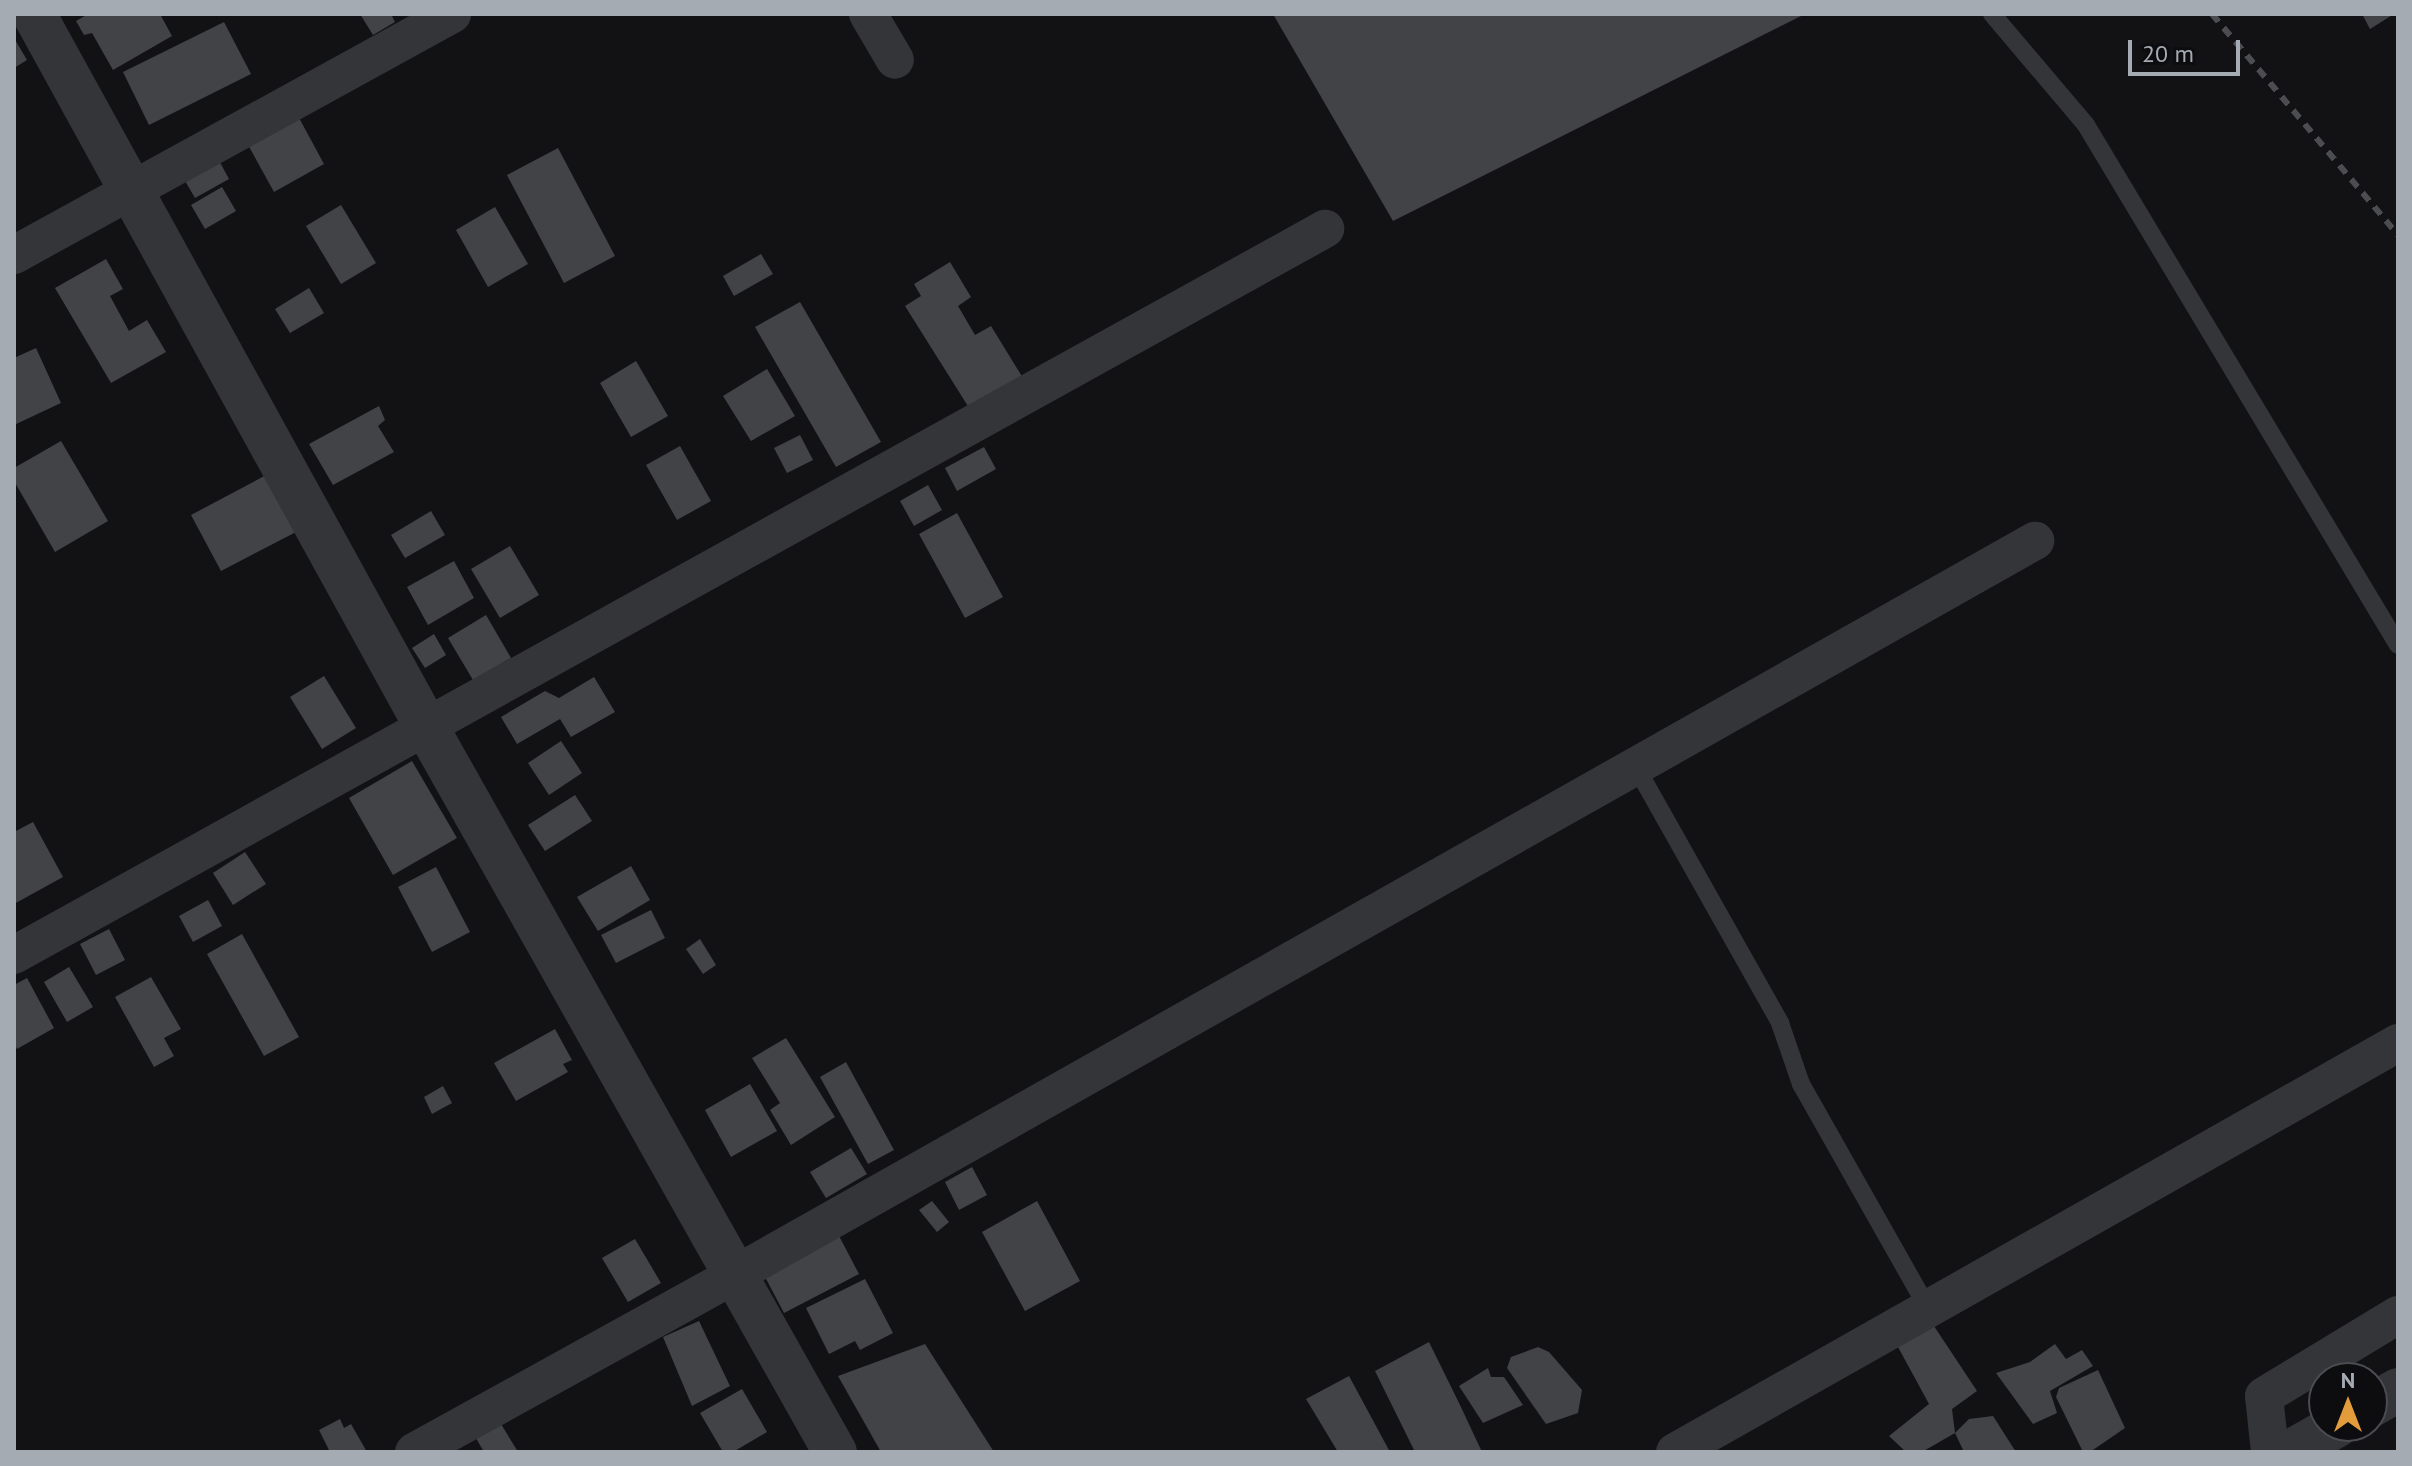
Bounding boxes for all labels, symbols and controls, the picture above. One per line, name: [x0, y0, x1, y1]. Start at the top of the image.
scale bar: [2132, 24, 2244, 74]
text: 20 m: [2142, 38, 2194, 69]
north arrow: [2308, 1362, 2388, 1442]
text: N: [2341, 1366, 2355, 1394]

